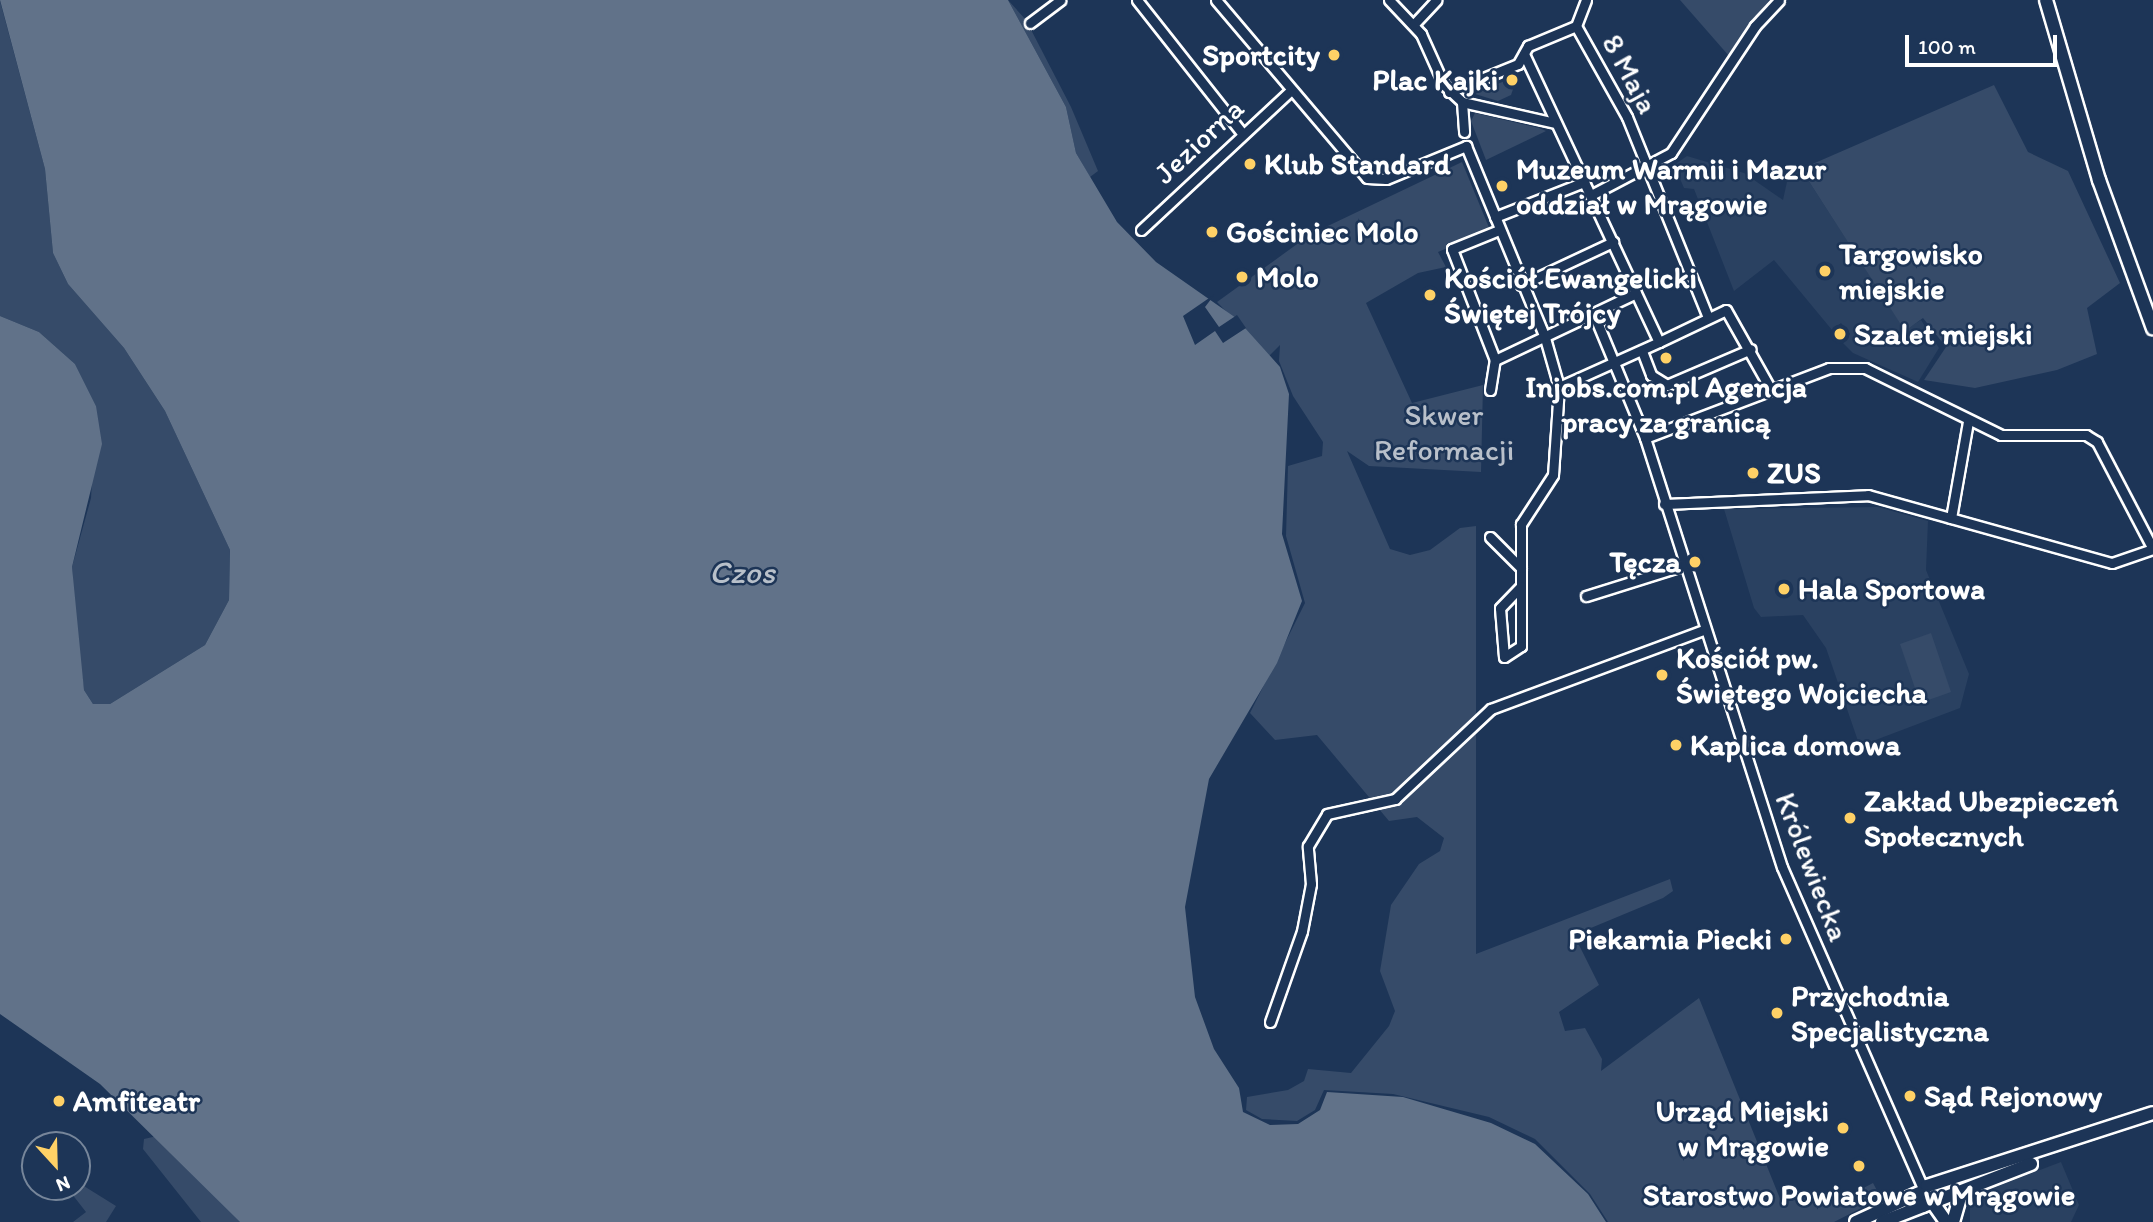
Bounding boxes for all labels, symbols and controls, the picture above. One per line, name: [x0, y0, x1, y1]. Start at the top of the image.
scale bar: [1908, 21, 2060, 65]
street label: 8 Maja: [1594, 28, 1666, 120]
text: 100 m: [1918, 34, 1976, 59]
place label: Sportcity: [1202, 37, 1320, 73]
marker: Sportcity: [1326, 47, 1342, 63]
place label: Plac Kajki: [1371, 62, 1498, 98]
marker: Plac Kajki: [1504, 72, 1520, 88]
street label: Jeziorna: [1147, 90, 1251, 192]
place label: Klub Standard: [1264, 146, 1449, 182]
place label: Muzeum Warmii i Mazur oddział w Mrągowie: [1516, 151, 1825, 222]
marker: Klub Standard: [1242, 156, 1258, 172]
marker: Muzeum Warmii i Mazur oddział w Mrągowie: [1494, 178, 1510, 194]
place label: Gościniec Molo: [1226, 214, 1419, 250]
marker: Gościniec Molo: [1204, 224, 1220, 240]
place label: Targowisko miejskie: [1839, 236, 1983, 306]
place label: Molo: [1256, 259, 1319, 295]
place label: Kościół Ewangelicki Świętej Trójcy: [1444, 260, 1695, 330]
marker: Targowisko miejskie: [1817, 263, 1833, 279]
marker: Molo: [1234, 269, 1250, 285]
marker: Kościół Ewangelicki Świętej Trójcy: [1422, 287, 1438, 303]
place label: Szalet miejski: [1854, 316, 2032, 352]
marker: Szalet miejski: [1832, 326, 1848, 342]
marker: Injobs.com.pl Agencja pracy za granicą: [1658, 350, 1674, 366]
place label: Injobs.com.pl Agencja pracy za granicą: [1525, 369, 1807, 440]
park label: Skwer Reformacji: [1374, 397, 1514, 467]
place label: ZUS: [1767, 455, 1821, 491]
marker: ZUS: [1745, 465, 1761, 481]
place label: Tęcza: [1609, 544, 1681, 580]
water label: Czos: [709, 553, 775, 591]
marker: Tęcza: [1687, 554, 1703, 570]
place label: Hala Sportowa: [1798, 571, 1986, 607]
marker: Hala Sportowa: [1776, 581, 1792, 597]
place label: Kościół pw. Świętego Wojciecha: [1676, 640, 1927, 710]
marker: Kościół pw. Świętego Wojciecha: [1654, 667, 1670, 683]
place label: Kaplica domowa: [1690, 727, 1901, 763]
marker: Kaplica domowa: [1668, 737, 1684, 753]
place label: Zakład Ubezpieczeń Społecznych: [1864, 783, 2119, 854]
street label: Królewiecka: [1767, 788, 1857, 946]
marker: Zakład Ubezpieczeń Społecznych: [1842, 810, 1858, 826]
place label: Piekarnia Piecki: [1568, 921, 1772, 957]
marker: Piekarnia Piecki: [1778, 931, 1794, 947]
place label: Przychodnia Specjalistyczna: [1791, 978, 1989, 1048]
marker: Przychodnia Specjalistyczna: [1769, 1005, 1785, 1021]
place label: Sąd Rejonowy: [1924, 1078, 2100, 1114]
place label: Amfiteatr: [73, 1083, 200, 1119]
marker: Sąd Rejonowy: [1902, 1088, 1918, 1104]
marker: Amfiteatr: [51, 1093, 67, 1109]
place label: Urząd Miejski w Mrągowie: [1655, 1093, 1829, 1164]
marker: Urząd Miejski w Mrągowie: [1835, 1120, 1851, 1136]
north arrow: [21, 1131, 91, 1201]
marker: Starostwo Powiatowe w Mrągowie: [1851, 1158, 1867, 1174]
text: N: [53, 1171, 74, 1197]
place label: Starostwo Powiatowe w Mrągowie: [1643, 1177, 2075, 1213]

